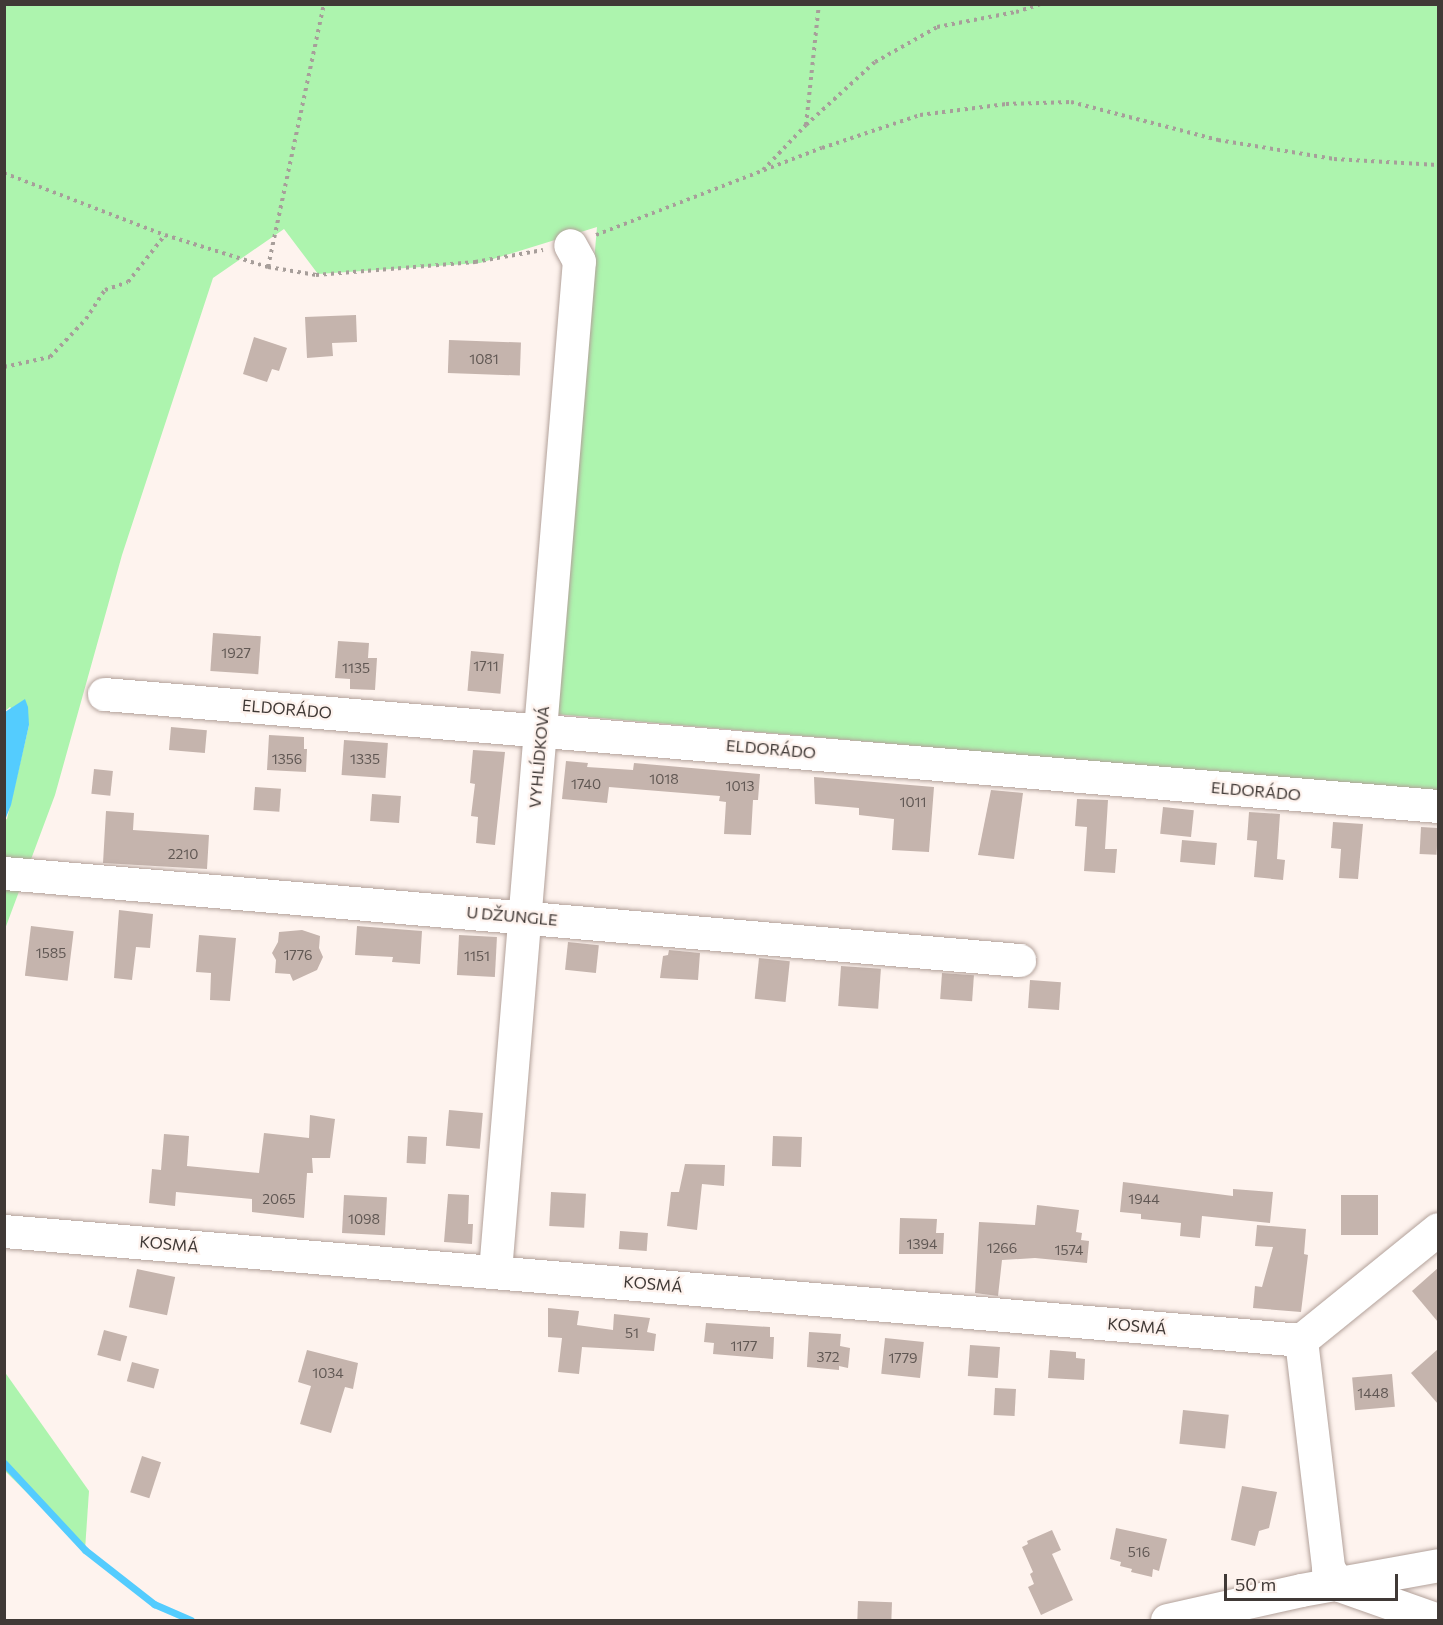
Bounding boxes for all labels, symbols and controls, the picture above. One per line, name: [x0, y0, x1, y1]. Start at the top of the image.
house number: 1081: [469, 351, 499, 367]
house number: 1927: [221, 645, 251, 661]
house number: 1711: [473, 658, 499, 674]
house number: 1135: [342, 660, 370, 676]
street label: ELDORÁDO: [241, 696, 333, 722]
street label: VYHLÍDKOVÁ: [525, 705, 553, 809]
street label: ELDORÁDO: [725, 736, 817, 762]
house number: 1356: [272, 751, 302, 767]
house number: 1335: [350, 751, 380, 767]
house number: 1018: [649, 771, 679, 787]
house number: 1740: [571, 776, 601, 792]
house number: 1013: [725, 778, 755, 794]
street label: ELDORÁDO: [1210, 778, 1302, 804]
house number: 1011: [899, 794, 927, 810]
house number: 2210: [168, 846, 198, 862]
street label: U DŽUNGLE: [466, 902, 558, 930]
house number: 1585: [36, 945, 66, 961]
house number: 1776: [283, 947, 313, 963]
house number: 1151: [464, 948, 490, 964]
house number: 2065: [262, 1191, 296, 1207]
house number: 1944: [1128, 1191, 1160, 1207]
house number: 1098: [348, 1211, 380, 1227]
street label: KOSMÁ: [139, 1232, 199, 1256]
house number: 1394: [907, 1236, 937, 1252]
house number: 1266: [987, 1240, 1017, 1256]
house number: 1574: [1055, 1242, 1083, 1258]
street label: KOSMÁ: [623, 1272, 683, 1296]
street label: KOSMÁ: [1107, 1314, 1167, 1338]
house number: 51: [625, 1325, 639, 1341]
house number: 1177: [731, 1338, 757, 1354]
house number: 372: [816, 1349, 840, 1365]
house number: 1779: [888, 1350, 918, 1366]
house number: 1034: [312, 1365, 344, 1381]
house number: 1448: [1357, 1385, 1389, 1401]
house number: 516: [1128, 1544, 1150, 1560]
scale bar: [1227, 1562, 1401, 1600]
text: 50 m: [1235, 1573, 1276, 1595]

